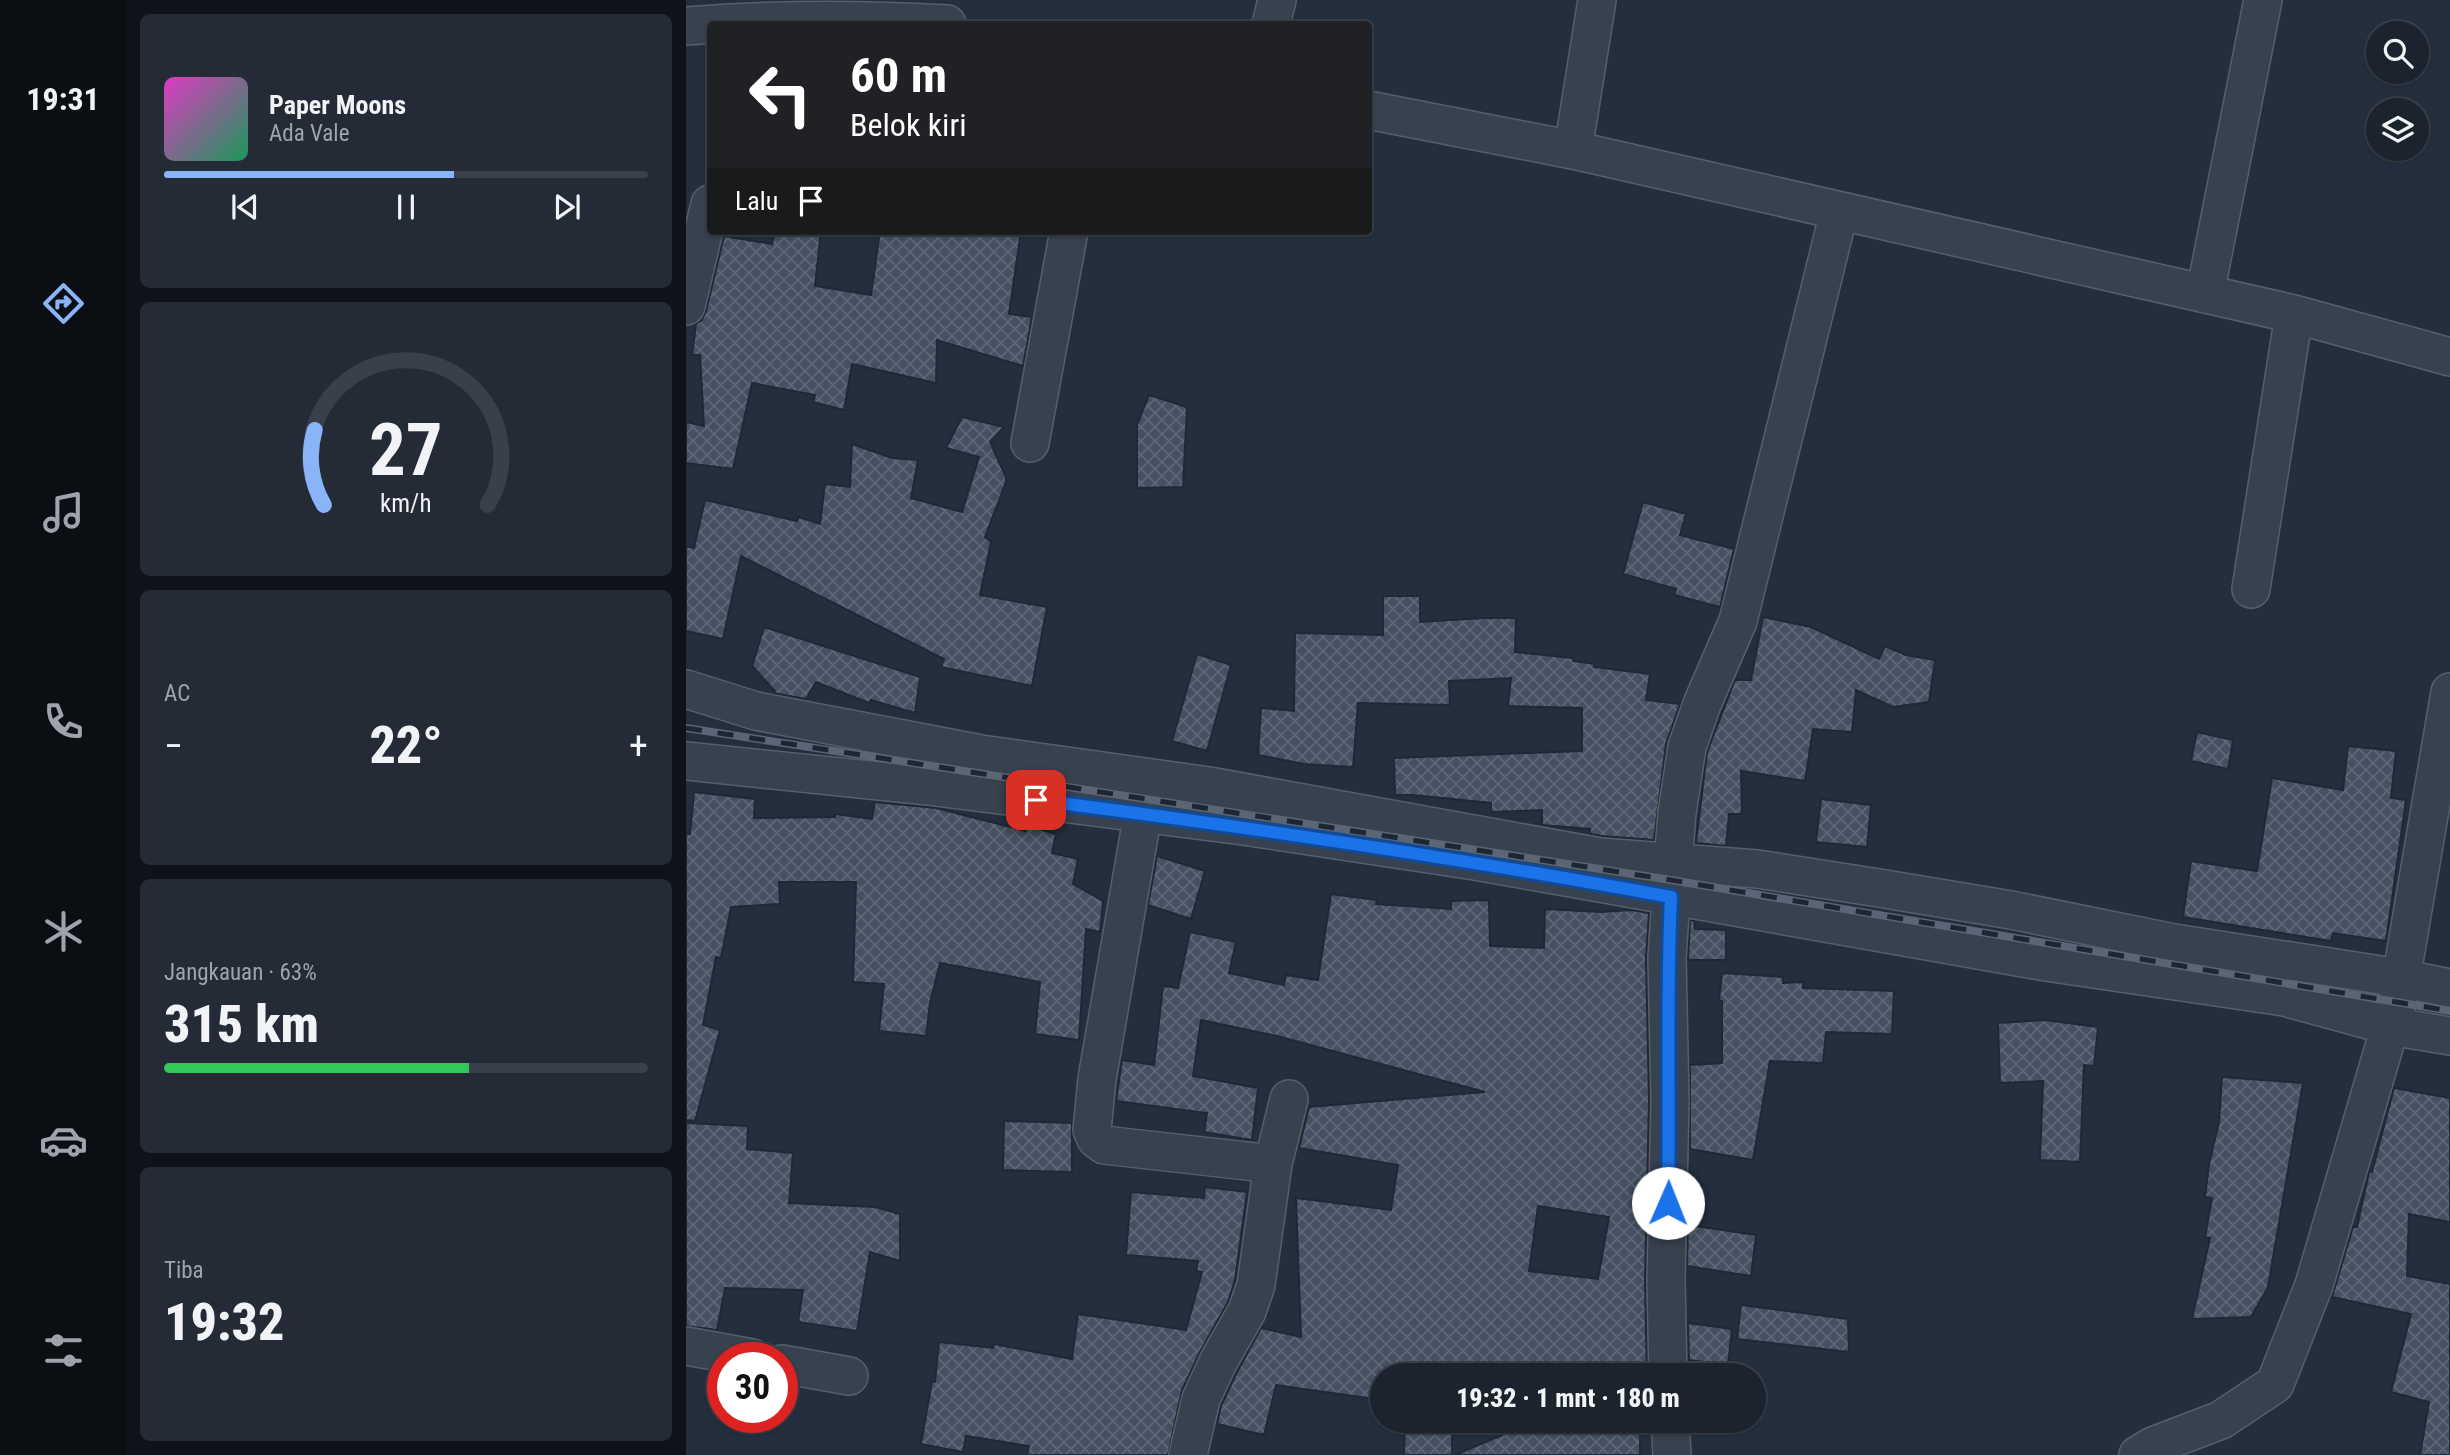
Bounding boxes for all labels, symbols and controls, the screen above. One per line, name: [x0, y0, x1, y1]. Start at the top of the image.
map controls: [2366, 21, 2429, 161]
button: search: [2366, 21, 2429, 84]
text: 60 m: [850, 47, 947, 104]
icon: left: [735, 49, 826, 140]
text: 19:31: [26, 80, 100, 118]
text: Paper Moons: [269, 90, 406, 120]
button: layers: [2366, 98, 2429, 161]
text: Belok kiri: [850, 106, 967, 144]
text: Ada Vale: [269, 120, 349, 147]
icon: arrive: [792, 182, 830, 220]
text: Lalu: [735, 186, 778, 216]
icon: previous: [226, 188, 264, 226]
icon: pause: [387, 188, 425, 226]
icon: next: [548, 188, 586, 226]
icon: directions: [39, 279, 88, 328]
text: 27: [369, 408, 443, 494]
icon: music: [39, 488, 88, 537]
text: km/h: [380, 489, 432, 518]
text: AC: [164, 680, 190, 707]
icon: phone: [39, 697, 88, 746]
text: 22°: [369, 715, 443, 776]
text: −: [164, 724, 183, 768]
text: +: [629, 724, 648, 768]
pin: [1006, 770, 1066, 830]
icon: arrive: [1017, 781, 1055, 819]
icon: climate: [39, 907, 88, 956]
text: Jangkauan · 63%: [164, 959, 317, 986]
text: 315 km: [164, 994, 319, 1055]
icon: car: [39, 1116, 88, 1165]
position arrow: [1631, 1166, 1705, 1240]
text: Tiba: [164, 1257, 204, 1284]
text: 19:32: [164, 1292, 284, 1353]
icon: filters: [39, 1326, 88, 1375]
speed limit sign: 30: [707, 1342, 798, 1433]
text: 19:32 · 1 mnt · 180 m: [1456, 1383, 1680, 1413]

